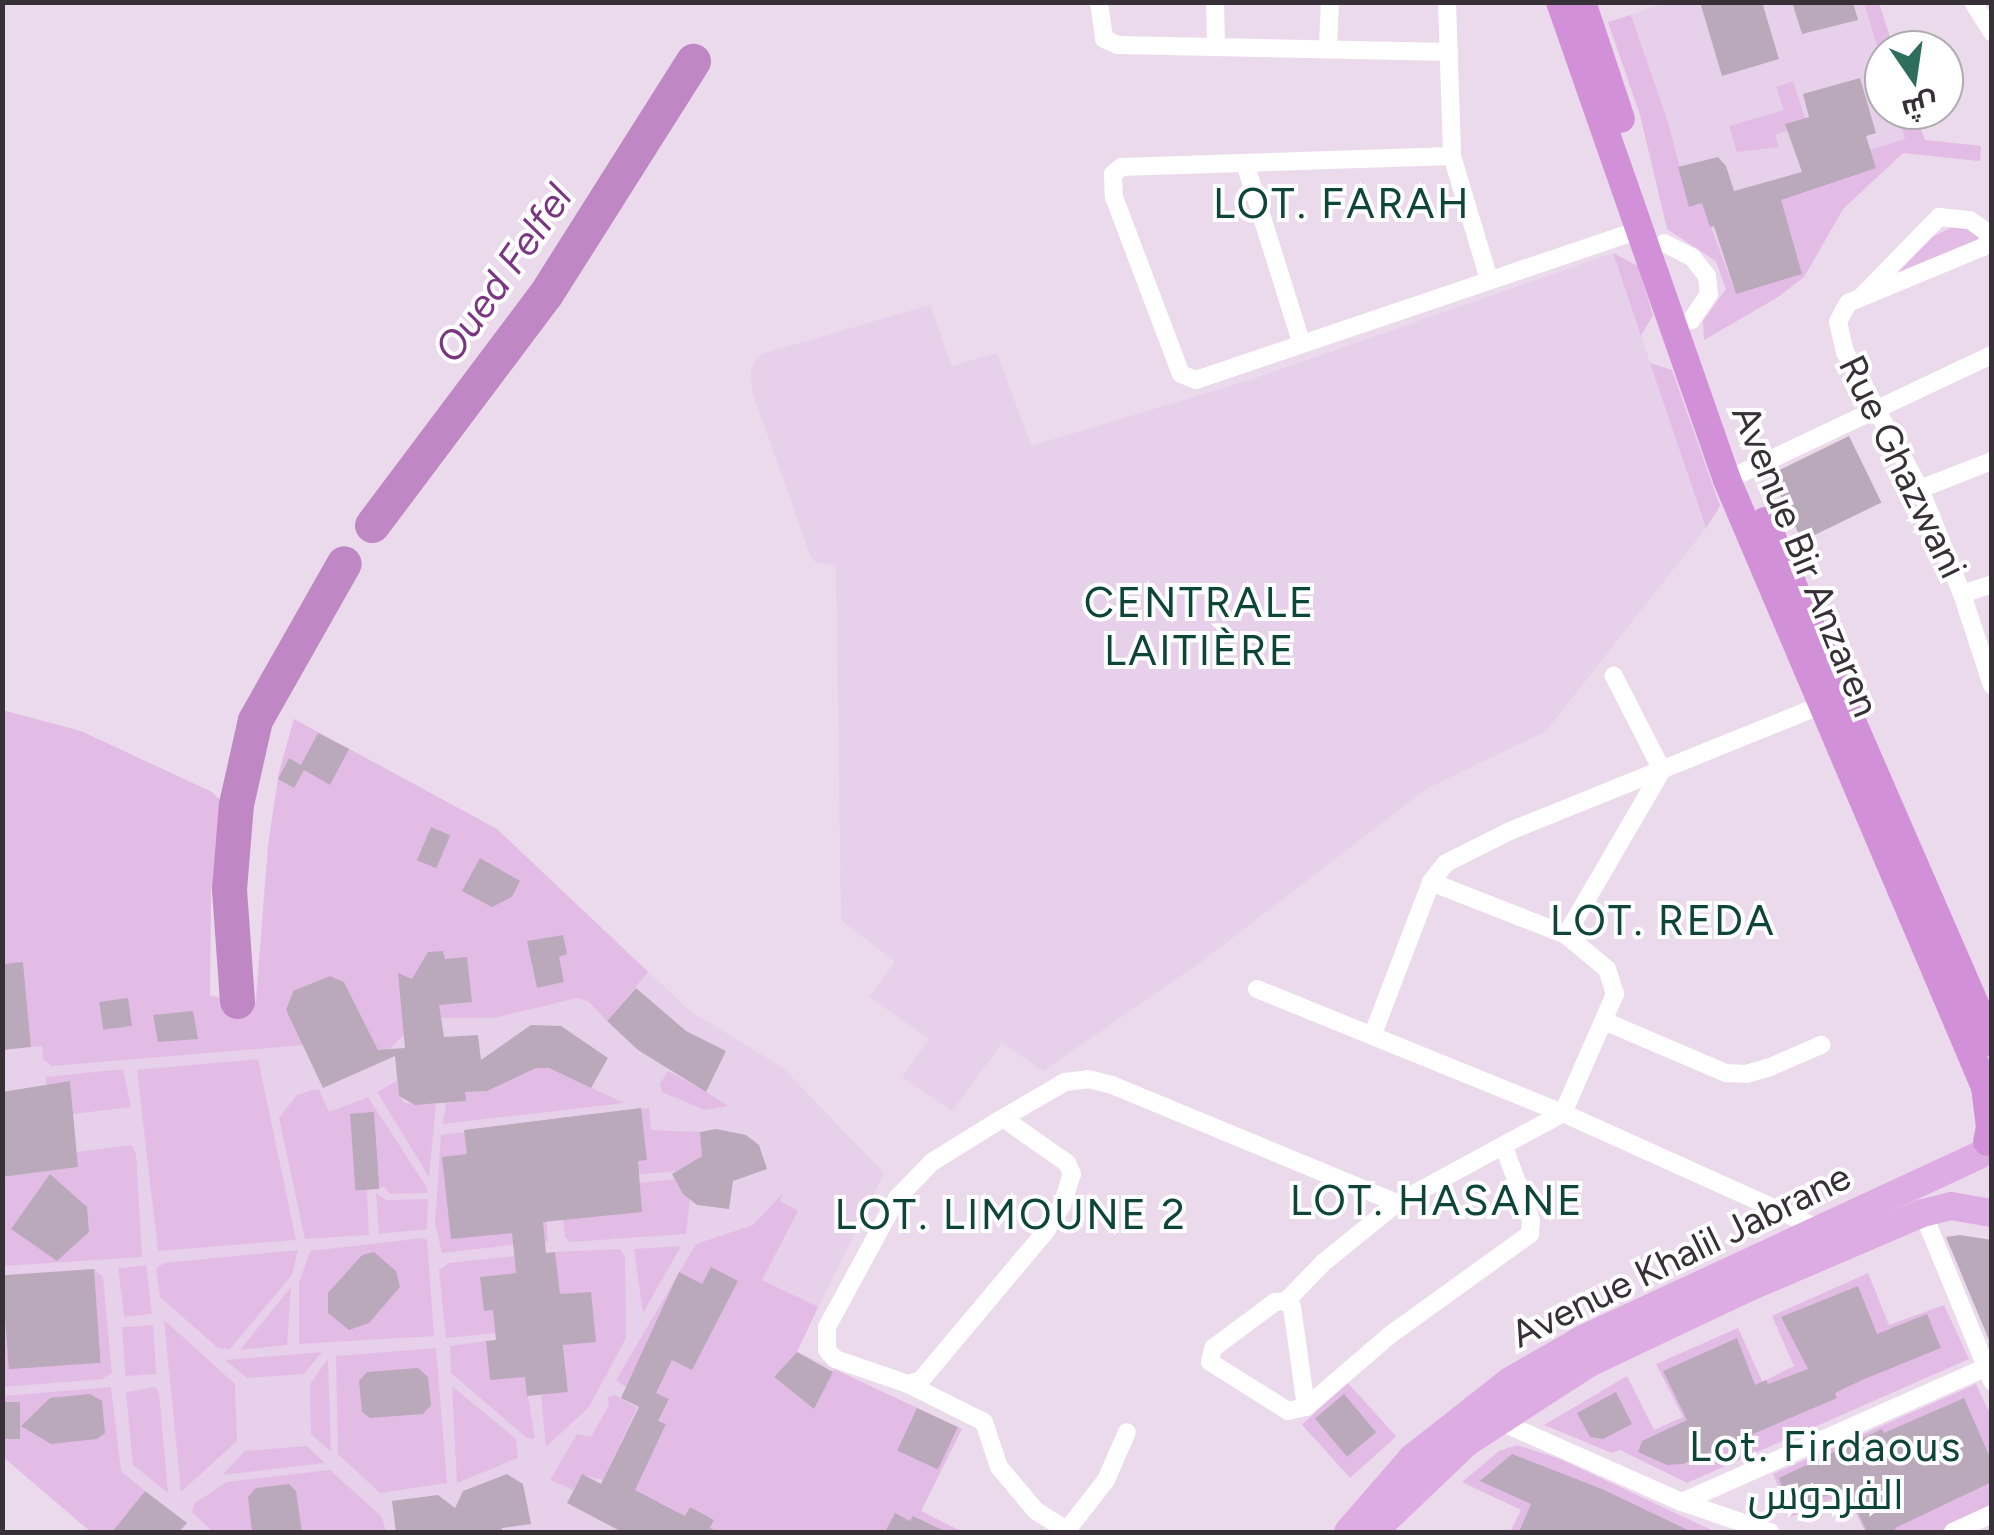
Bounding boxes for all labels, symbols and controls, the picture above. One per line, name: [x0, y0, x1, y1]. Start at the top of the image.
north arrow: [1864, 30, 1964, 130]
text: ش: [1899, 87, 1942, 128]
water label: Oued Felfel: [424, 175, 582, 371]
district label: LOT. FARAH: [1213, 179, 1471, 229]
street label: Rue Ghazwani: [1828, 348, 1976, 586]
street label: Avenue Bir Anzaren: [1722, 399, 1888, 723]
district label: CENTRALE LAITIÈRE: [1084, 578, 1316, 676]
district label: LOT. REDA: [1550, 896, 1776, 946]
street label: Avenue Khalil Jabrane: [1504, 1154, 1858, 1358]
district label: LOT. HASANE: [1290, 1176, 1584, 1226]
district label: LOT. LIMOUNE 2: [835, 1190, 1187, 1240]
district label: Lot. Firdaous الفردوس: [1689, 1422, 1963, 1520]

